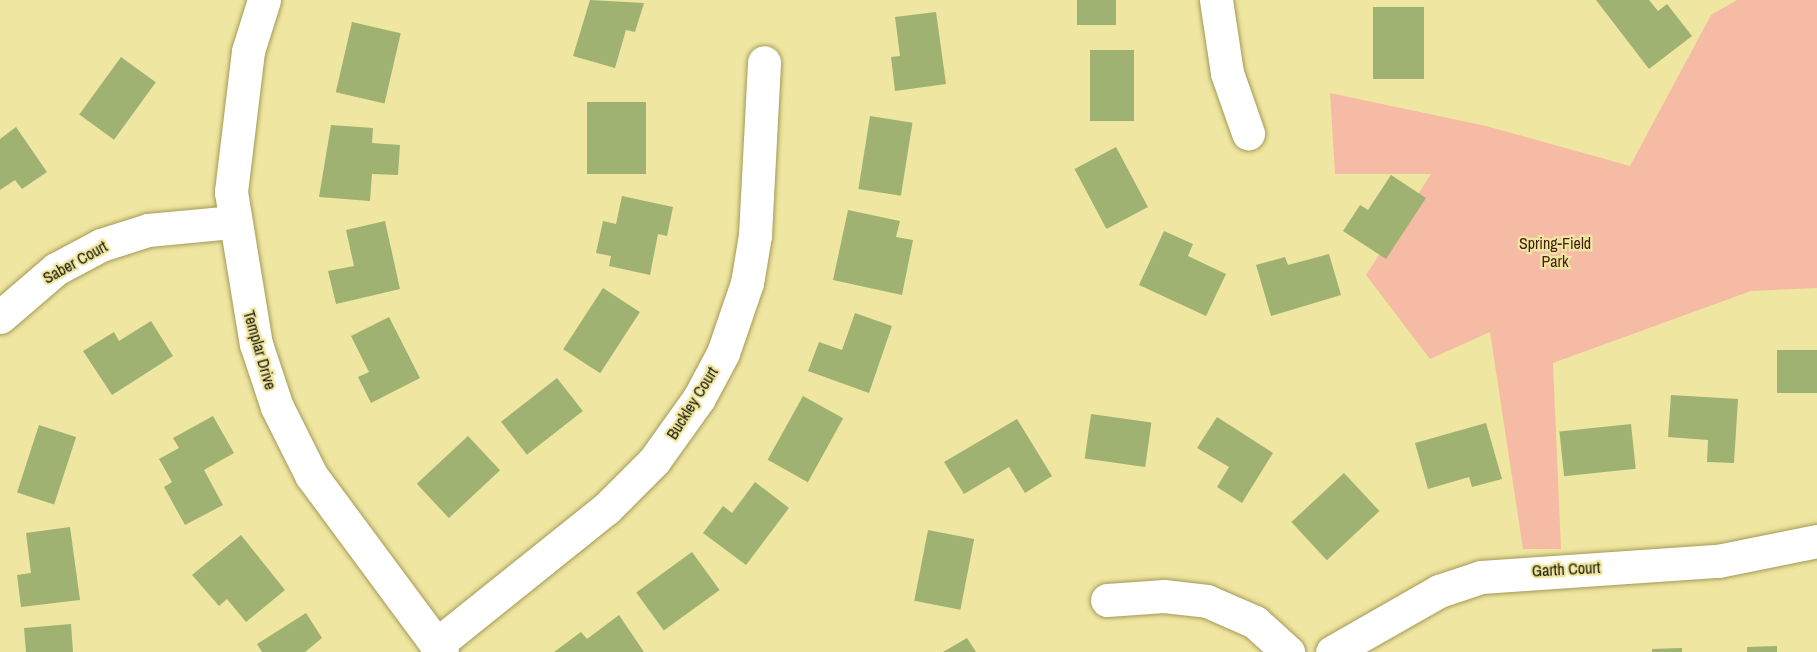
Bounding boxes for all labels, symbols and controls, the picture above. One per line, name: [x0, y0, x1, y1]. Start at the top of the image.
park label: Spring-Field Park: [1519, 233, 1591, 271]
street label: Saber Court: [39, 236, 111, 288]
street label: Templar Drive: [240, 308, 280, 392]
street label: Buckley Court: [662, 363, 722, 443]
street label: Garth Court: [1531, 558, 1601, 580]

